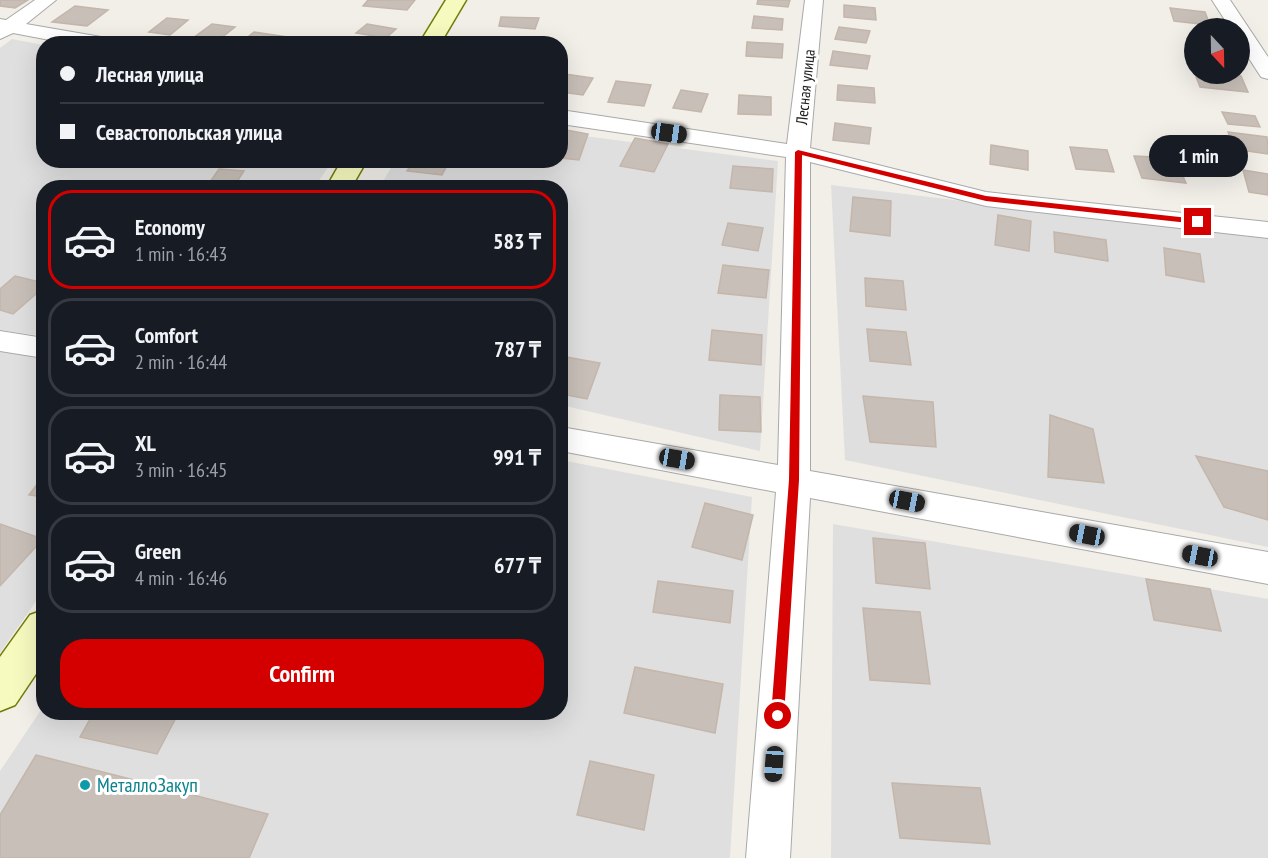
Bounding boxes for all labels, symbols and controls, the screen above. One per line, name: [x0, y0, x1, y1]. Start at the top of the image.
north arrow: [1184, 18, 1250, 84]
map controls: [1184, 18, 1250, 84]
street label: Лесная улица: [791, 48, 819, 127]
text: Лесная улица: [96, 60, 204, 88]
text: Севастопольская улица: [96, 118, 282, 146]
car: [650, 122, 688, 144]
callout: 1 min: [1148, 135, 1248, 177]
text: 1 min: [1178, 143, 1219, 169]
route end: [1184, 208, 1211, 235]
icon: car: [63, 213, 117, 267]
text: Economy: [135, 213, 205, 241]
text: 583 ₸: [493, 227, 541, 255]
text: 1 min · 16:43: [135, 241, 227, 267]
icon: car: [63, 321, 117, 375]
text: Comfort: [135, 321, 198, 349]
text: 787 ₸: [494, 335, 541, 363]
text: 2 min · 16:44: [135, 349, 227, 375]
icon: car: [63, 429, 117, 483]
text: XL: [135, 429, 156, 457]
text: 991 ₸: [493, 443, 541, 471]
car: [658, 447, 696, 471]
text: 3 min · 16:45: [135, 457, 227, 483]
car: [888, 489, 926, 513]
car: [1068, 523, 1106, 547]
icon: car: [63, 537, 117, 591]
text: Green: [135, 537, 181, 565]
car: [1181, 544, 1219, 568]
text: 677 ₸: [494, 551, 541, 579]
text: 4 min · 16:46: [135, 565, 227, 591]
button: Confirm: [60, 639, 544, 708]
route start: [764, 702, 791, 729]
car: [764, 745, 784, 783]
place label: МеталлоЗакуп: [97, 772, 198, 798]
marker: МеталлоЗакуп: [78, 778, 92, 792]

